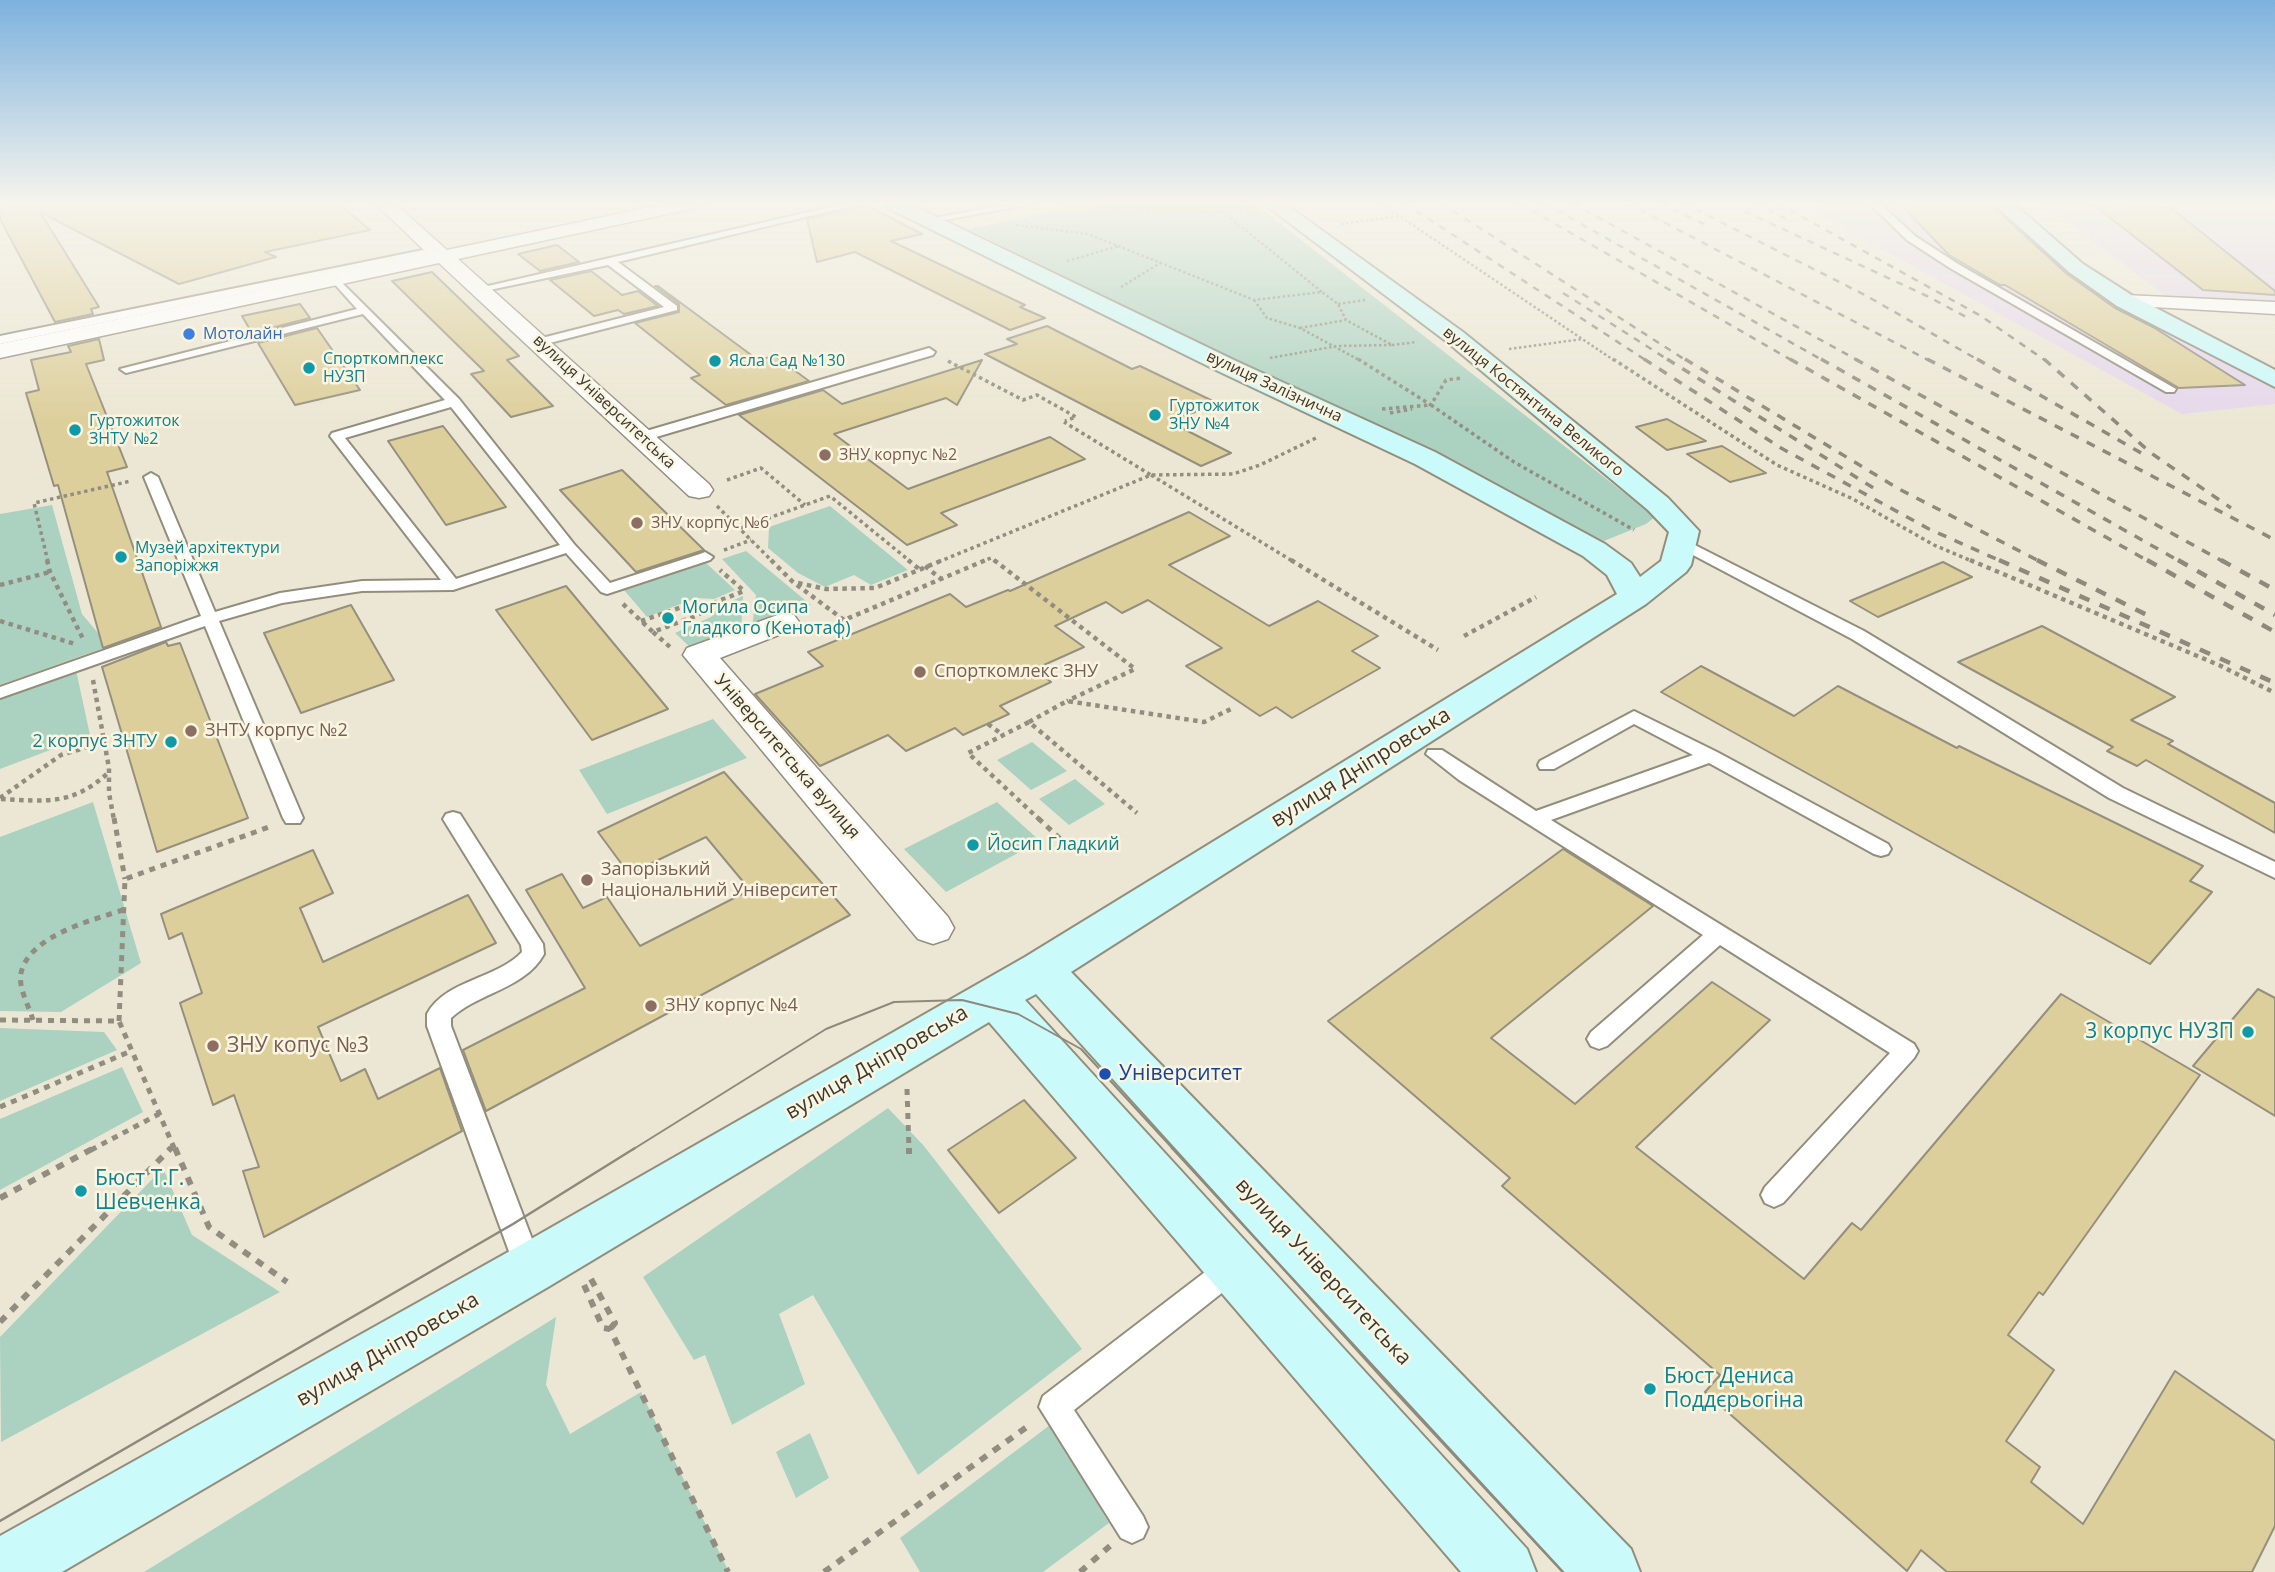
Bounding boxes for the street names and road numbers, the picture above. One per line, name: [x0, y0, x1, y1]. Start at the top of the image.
street label: вулиця Костянтина Великого: [1439, 323, 1627, 481]
street label: вулиця Університетська: [529, 331, 679, 473]
street label: вулиця Залізнична: [1203, 347, 1345, 427]
street label: Університетська вулиця: [710, 670, 864, 844]
street label: вулиця Дніпровська: [1267, 703, 1455, 833]
street label: вулиця Дніпровська: [781, 1000, 973, 1126]
street label: вулиця Університетська: [1230, 1173, 1416, 1371]
street label: вулиця Дніпровська: [292, 1287, 484, 1413]

